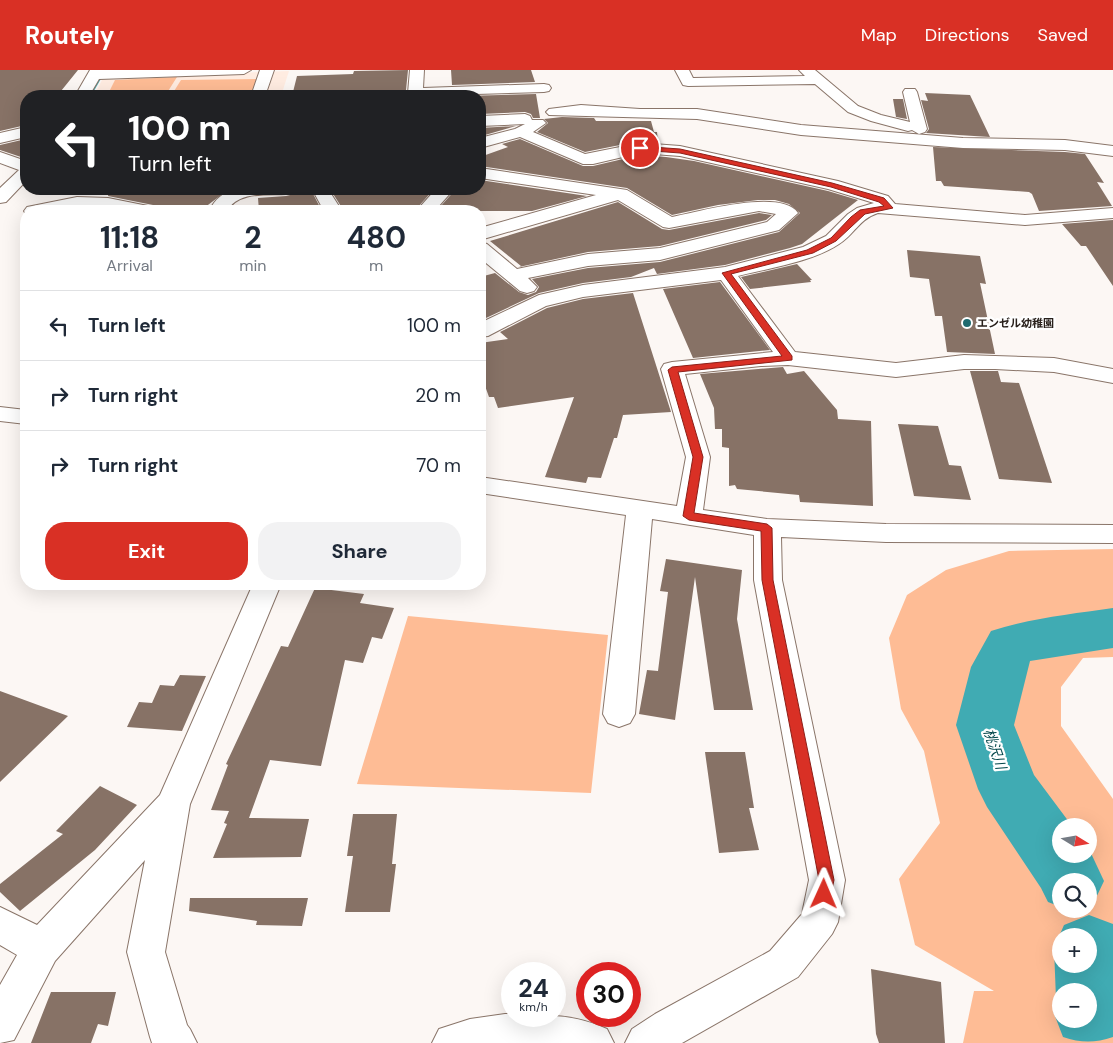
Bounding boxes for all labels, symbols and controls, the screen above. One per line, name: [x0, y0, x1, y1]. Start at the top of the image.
text: Routely: [25, 20, 114, 51]
text: Map: [861, 23, 897, 47]
text: Directions: [925, 23, 1010, 47]
text: Saved: [1038, 23, 1088, 47]
text: 100 m: [128, 105, 231, 151]
icon: left: [45, 110, 110, 175]
pin: [619, 127, 661, 169]
icon: arrive: [626, 134, 654, 162]
text: Turn left: [128, 149, 212, 178]
text: 11:18: [100, 218, 159, 257]
text: 2: [244, 218, 262, 257]
text: 480: [346, 218, 406, 257]
text: Arrival: [106, 255, 153, 276]
text: min: [239, 255, 267, 276]
text: m: [369, 255, 383, 276]
icon: left: [45, 312, 73, 340]
text: Turn left: [88, 313, 166, 338]
text: 100 m: [407, 313, 461, 338]
place label: エンゼル幼稚園: [977, 316, 1054, 330]
marker: エンゼル幼稚園: [961, 317, 973, 329]
icon: right: [45, 382, 73, 410]
text: Turn right: [88, 383, 178, 408]
text: 20 m: [415, 383, 461, 408]
icon: right: [45, 452, 73, 480]
text: Turn right: [88, 453, 178, 478]
text: 70 m: [416, 453, 461, 478]
button: Exit: [45, 522, 248, 580]
button: Share: [258, 522, 461, 580]
water label: 桃沢川: [980, 726, 1011, 774]
north arrow: [1052, 818, 1098, 862]
map controls: [1052, 818, 1097, 1028]
position arrow: [797, 867, 849, 919]
button: search: [1052, 873, 1097, 918]
button: +: [1052, 928, 1097, 973]
speed limit sign: 30: [576, 962, 641, 1027]
text: 24: [518, 972, 549, 1005]
button: −: [1052, 983, 1097, 1028]
text: km/h: [519, 999, 548, 1015]

